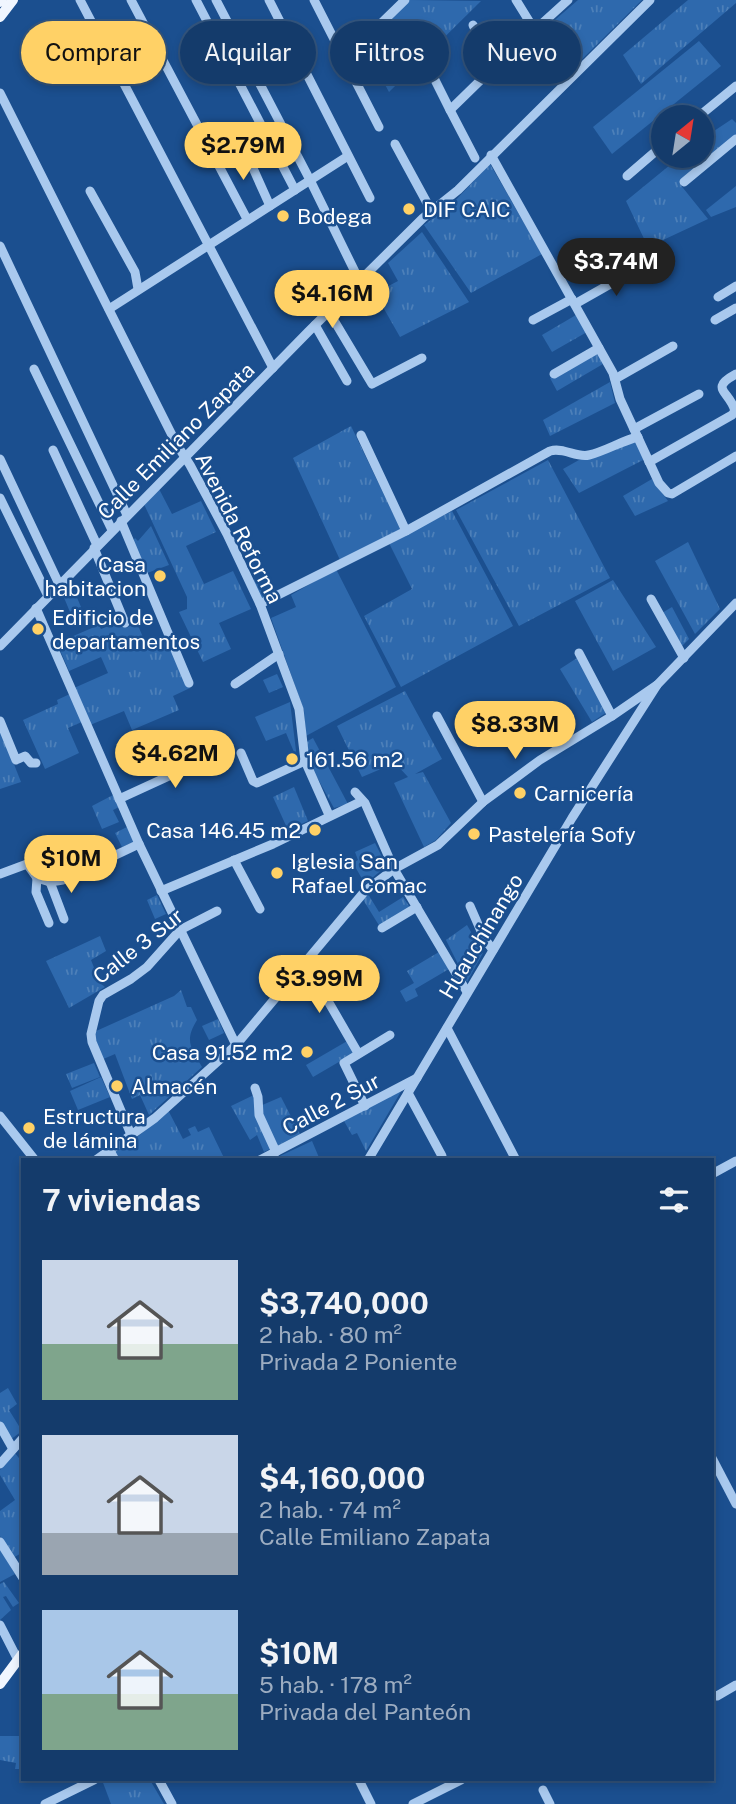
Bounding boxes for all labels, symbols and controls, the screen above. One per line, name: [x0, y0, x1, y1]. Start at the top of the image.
chip: Comprar: [21, 21, 166, 84]
chip: Alquilar: [180, 21, 316, 84]
chip: Filtros: [330, 21, 449, 84]
chip: Nuevo: [463, 21, 581, 84]
north arrow: [651, 105, 714, 168]
map controls: [651, 105, 714, 168]
pin: $2.79M: [186, 122, 300, 182]
text: $2.79M: [200, 131, 286, 158]
place label: DIF CAIC: [423, 197, 511, 222]
marker: DIF CAIC: [401, 201, 417, 217]
place label: Bodega: [297, 204, 372, 229]
marker: Bodega: [275, 208, 291, 224]
pin: $3.74M: [559, 238, 673, 298]
text: $3.74M: [573, 247, 659, 274]
pin: $4.16M: [275, 270, 389, 330]
text: $4.16M: [290, 279, 374, 306]
street label: Calle Emiliano Zapata: [92, 357, 260, 525]
street label: Avenida Reforma: [190, 448, 288, 608]
place label: Casa habitacion: [44, 552, 146, 601]
marker: Casa habitacion: [152, 568, 168, 584]
place label: Edificio de departamentos: [52, 605, 200, 654]
marker: Edificio de departamentos: [30, 621, 46, 637]
pin: $8.33M: [458, 702, 572, 761]
text: $8.33M: [471, 710, 559, 737]
pin: $4.62M: [118, 730, 232, 790]
text: $4.62M: [131, 739, 219, 766]
place label: 161.56 m2: [306, 747, 403, 772]
marker: 161.56 m2: [284, 751, 300, 767]
place label: Carnicería: [534, 781, 634, 806]
marker: Carnicería: [512, 785, 528, 801]
place label: Casa 146.45 m2: [146, 818, 301, 843]
marker: Casa 146.45 m2: [307, 822, 323, 838]
place label: Pastelería Sofy: [488, 822, 636, 847]
marker: Pastelería Sofy: [466, 826, 482, 842]
pin: $10M: [30, 836, 112, 895]
text: $10M: [40, 844, 102, 871]
place label: Iglesia San Rafael Comac: [291, 849, 427, 898]
marker: Iglesia San Rafael Comac: [269, 865, 285, 881]
street label: Huauchinango: [434, 869, 528, 1003]
street label: Calle 3 Sur: [88, 903, 188, 989]
pin: $3.99M: [262, 956, 376, 1015]
text: $3.99M: [275, 964, 363, 991]
place label: Casa 91.52 m2: [152, 1040, 293, 1065]
marker: Casa 91.52 m2: [299, 1044, 315, 1060]
street label: Calle 2 Sur: [278, 1068, 384, 1140]
place label: Almacén: [131, 1074, 217, 1099]
marker: Almacén: [109, 1078, 125, 1094]
place label: Estructura de lámina: [43, 1104, 146, 1153]
marker: Estructura de lámina: [21, 1120, 37, 1136]
icon: filters: [655, 1181, 693, 1219]
text: 7 viviendas: [42, 1182, 201, 1218]
text: $3,740,000: [259, 1285, 429, 1321]
icon: home: [98, 1288, 182, 1372]
text: 2 hab. · 80 m²: [259, 1321, 402, 1348]
text: Privada 2 Poniente: [259, 1348, 458, 1375]
text: $4,160,000: [259, 1460, 425, 1496]
icon: home: [98, 1463, 182, 1547]
text: 2 hab. · 74 m²: [259, 1496, 401, 1523]
text: Calle Emiliano Zapata: [259, 1523, 490, 1550]
text: $10M: [259, 1635, 339, 1671]
icon: home: [98, 1638, 182, 1722]
text: 5 hab. · 178 m²: [259, 1671, 412, 1698]
text: Privada del Panteón: [259, 1698, 471, 1725]

